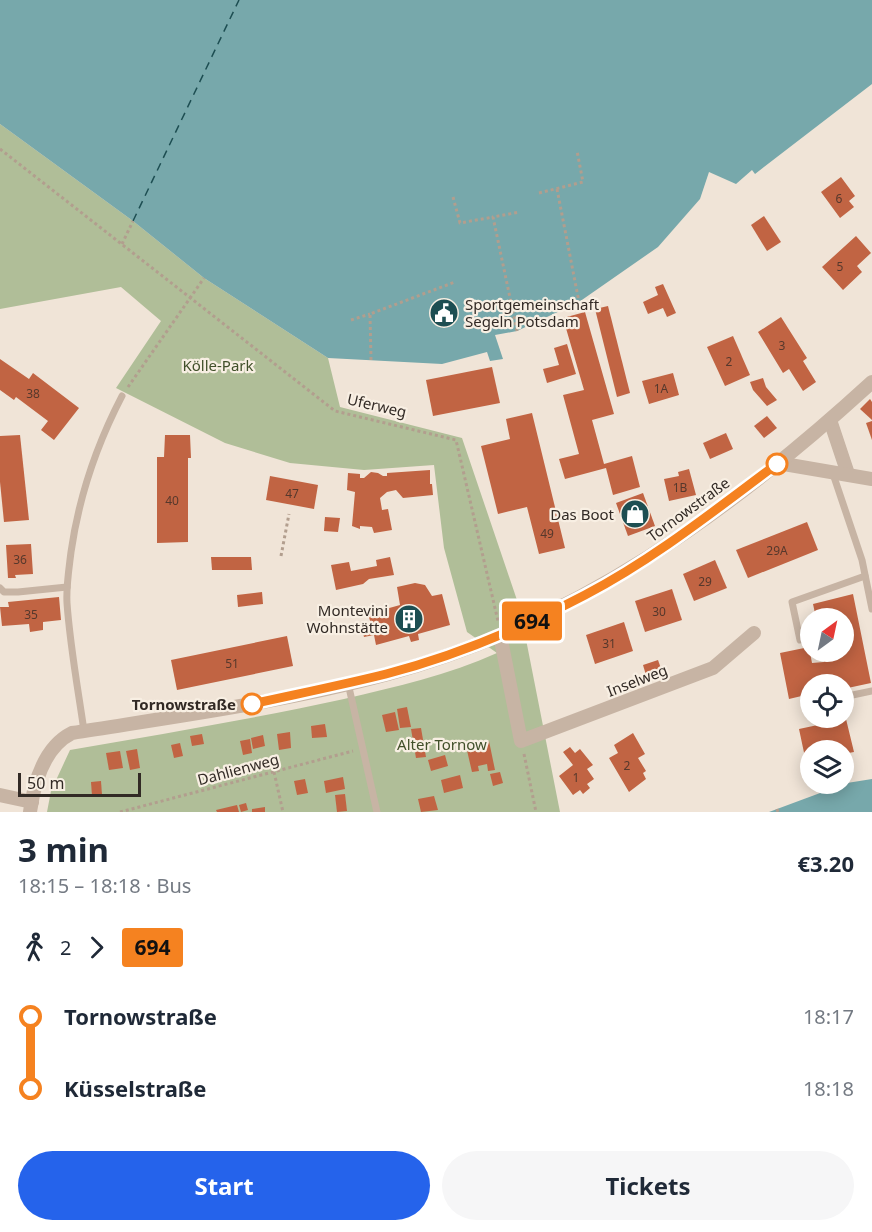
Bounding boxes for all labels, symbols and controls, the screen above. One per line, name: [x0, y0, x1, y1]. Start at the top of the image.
house number: 6: [836, 190, 843, 207]
house number: 5: [837, 258, 844, 275]
place label: Sportgemeinschaft Segeln Potsdam: [465, 294, 600, 331]
public building icon: Sportgemeinschaft Segeln Potsdam: [428, 297, 460, 329]
house number: 3: [779, 337, 786, 354]
house number: 2: [726, 353, 733, 370]
park label: Kölle-Park: [182, 355, 254, 375]
house number: 1A: [654, 380, 669, 397]
house number: 38: [26, 385, 40, 402]
street label: Uferweg: [345, 388, 409, 422]
unlabelled marker: [766, 453, 788, 475]
street label: Tornowstraße: [643, 472, 733, 546]
house number: 1B: [673, 479, 688, 496]
house number: 47: [285, 485, 299, 502]
house number: 40: [165, 492, 179, 509]
shop icon: Das Boot: [619, 498, 651, 530]
place label: Das Boot: [550, 504, 615, 524]
house number: 49: [540, 525, 554, 542]
house number: 29A: [766, 542, 788, 559]
house number: 36: [13, 551, 27, 568]
house number: 29: [698, 573, 712, 590]
place label: Montevini Wohnstätte: [306, 600, 388, 637]
line badge: 694: [498, 602, 566, 640]
building icon: Montevini Wohnstätte: [393, 603, 425, 635]
house number: 30: [652, 603, 666, 620]
house number: 35: [24, 606, 38, 623]
text: 694: [514, 607, 550, 635]
north arrow: [800, 608, 854, 662]
map controls: [800, 608, 854, 794]
house number: 31: [602, 635, 616, 652]
house number: 51: [225, 655, 239, 672]
street label: Inselweg: [604, 659, 670, 701]
button: locate: [800, 674, 854, 728]
marker: Tornowstraße: [241, 693, 263, 715]
place label: Tornowstraße: [132, 694, 236, 714]
park label: Alter Tornow: [397, 734, 487, 754]
button: layers: [800, 740, 854, 794]
street label: Dahlienweg: [195, 749, 281, 789]
house number: 2: [624, 757, 631, 774]
house number: 1: [573, 769, 579, 786]
scale bar: [18, 770, 141, 798]
text: 50 m: [27, 772, 64, 794]
text: 3 min: [18, 827, 109, 872]
text: €3.20: [797, 848, 854, 878]
text: 18:15 – 18:18 · Bus: [18, 872, 191, 899]
icon: walk: [18, 931, 51, 964]
icon: forward: [80, 931, 113, 964]
text: 694: [134, 933, 171, 961]
text: 2: [60, 934, 71, 961]
text: Tornowstraße: [64, 1001, 217, 1031]
text: 18:17: [803, 1003, 854, 1030]
text: Küsselstraße: [64, 1073, 206, 1103]
text: 18:18: [803, 1075, 854, 1102]
button: Start: [18, 1151, 430, 1220]
button: Tickets: [442, 1151, 854, 1220]

